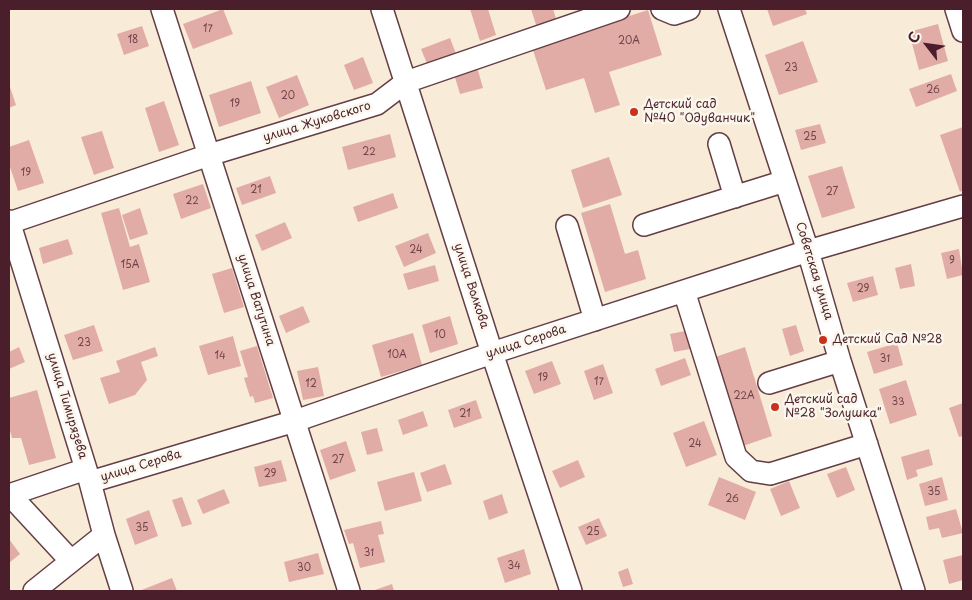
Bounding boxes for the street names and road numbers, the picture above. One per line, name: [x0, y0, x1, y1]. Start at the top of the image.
street label: улица Жуковского: [261, 99, 373, 145]
street label: Советская улица: [792, 220, 836, 322]
street label: улица Волкова: [450, 242, 492, 330]
street label: улица Ватутина: [234, 252, 278, 348]
street label: улица Серова: [484, 322, 568, 362]
street label: улица Тимирязева: [44, 351, 90, 461]
street label: улица Серова: [99, 447, 183, 485]

